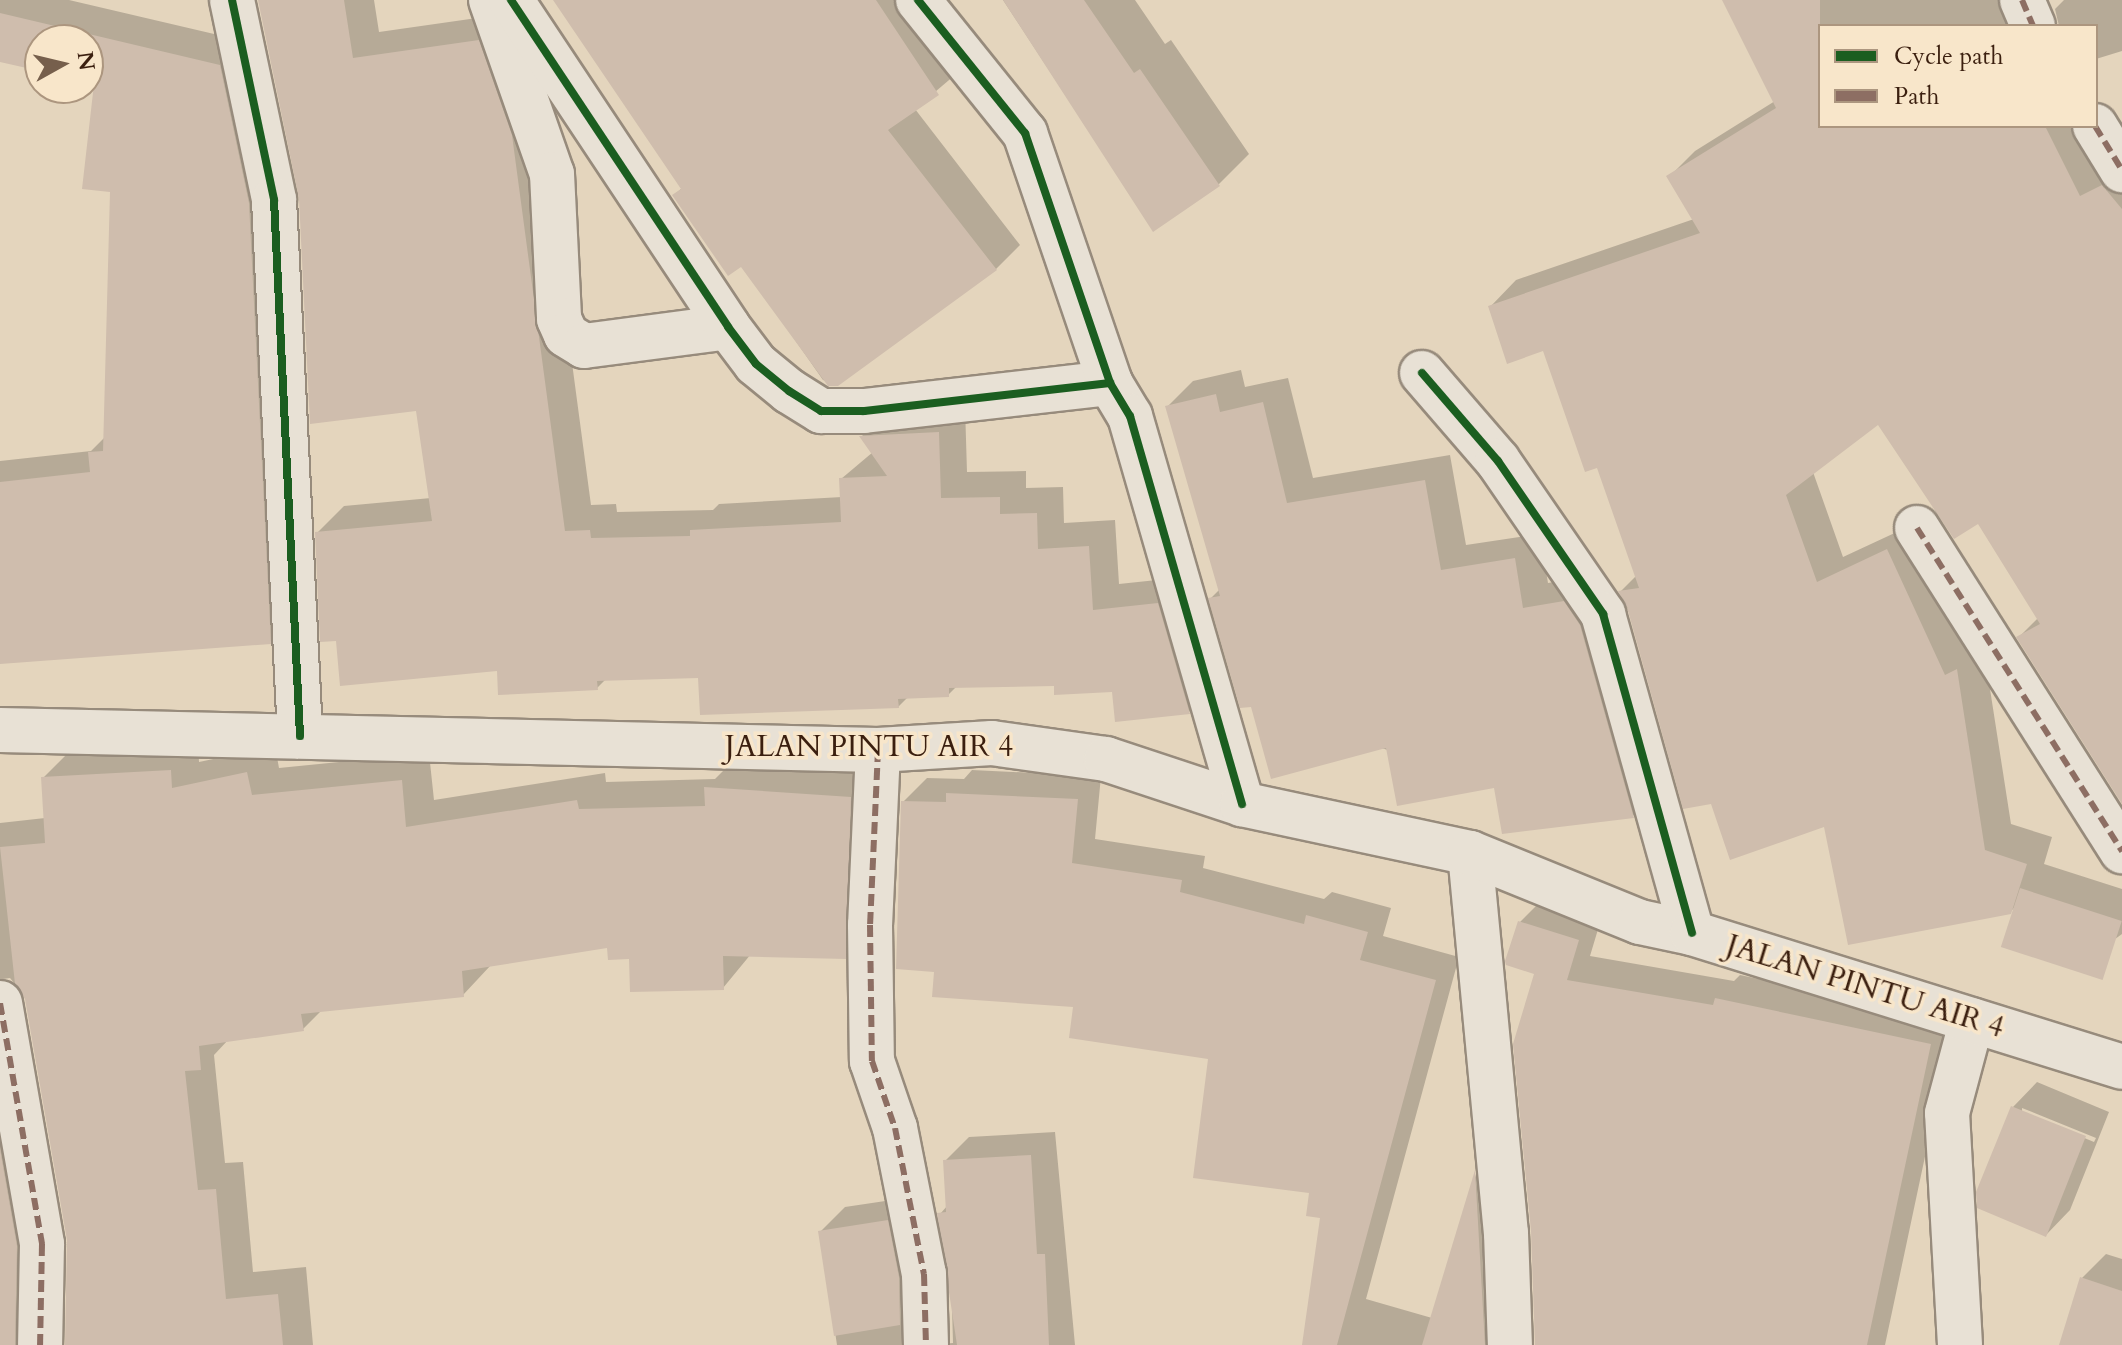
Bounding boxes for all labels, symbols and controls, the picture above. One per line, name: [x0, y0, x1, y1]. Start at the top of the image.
north arrow: [24, 24, 104, 104]
legend: [1818, 24, 2098, 128]
text: Cycle path: [1894, 40, 2003, 73]
text: N: [70, 49, 102, 72]
text: Path: [1894, 80, 1939, 113]
street label: JALAN PINTU AIR 4: [725, 729, 1013, 765]
street label: JALAN PINTU AIR 4: [1722, 928, 2008, 1046]

